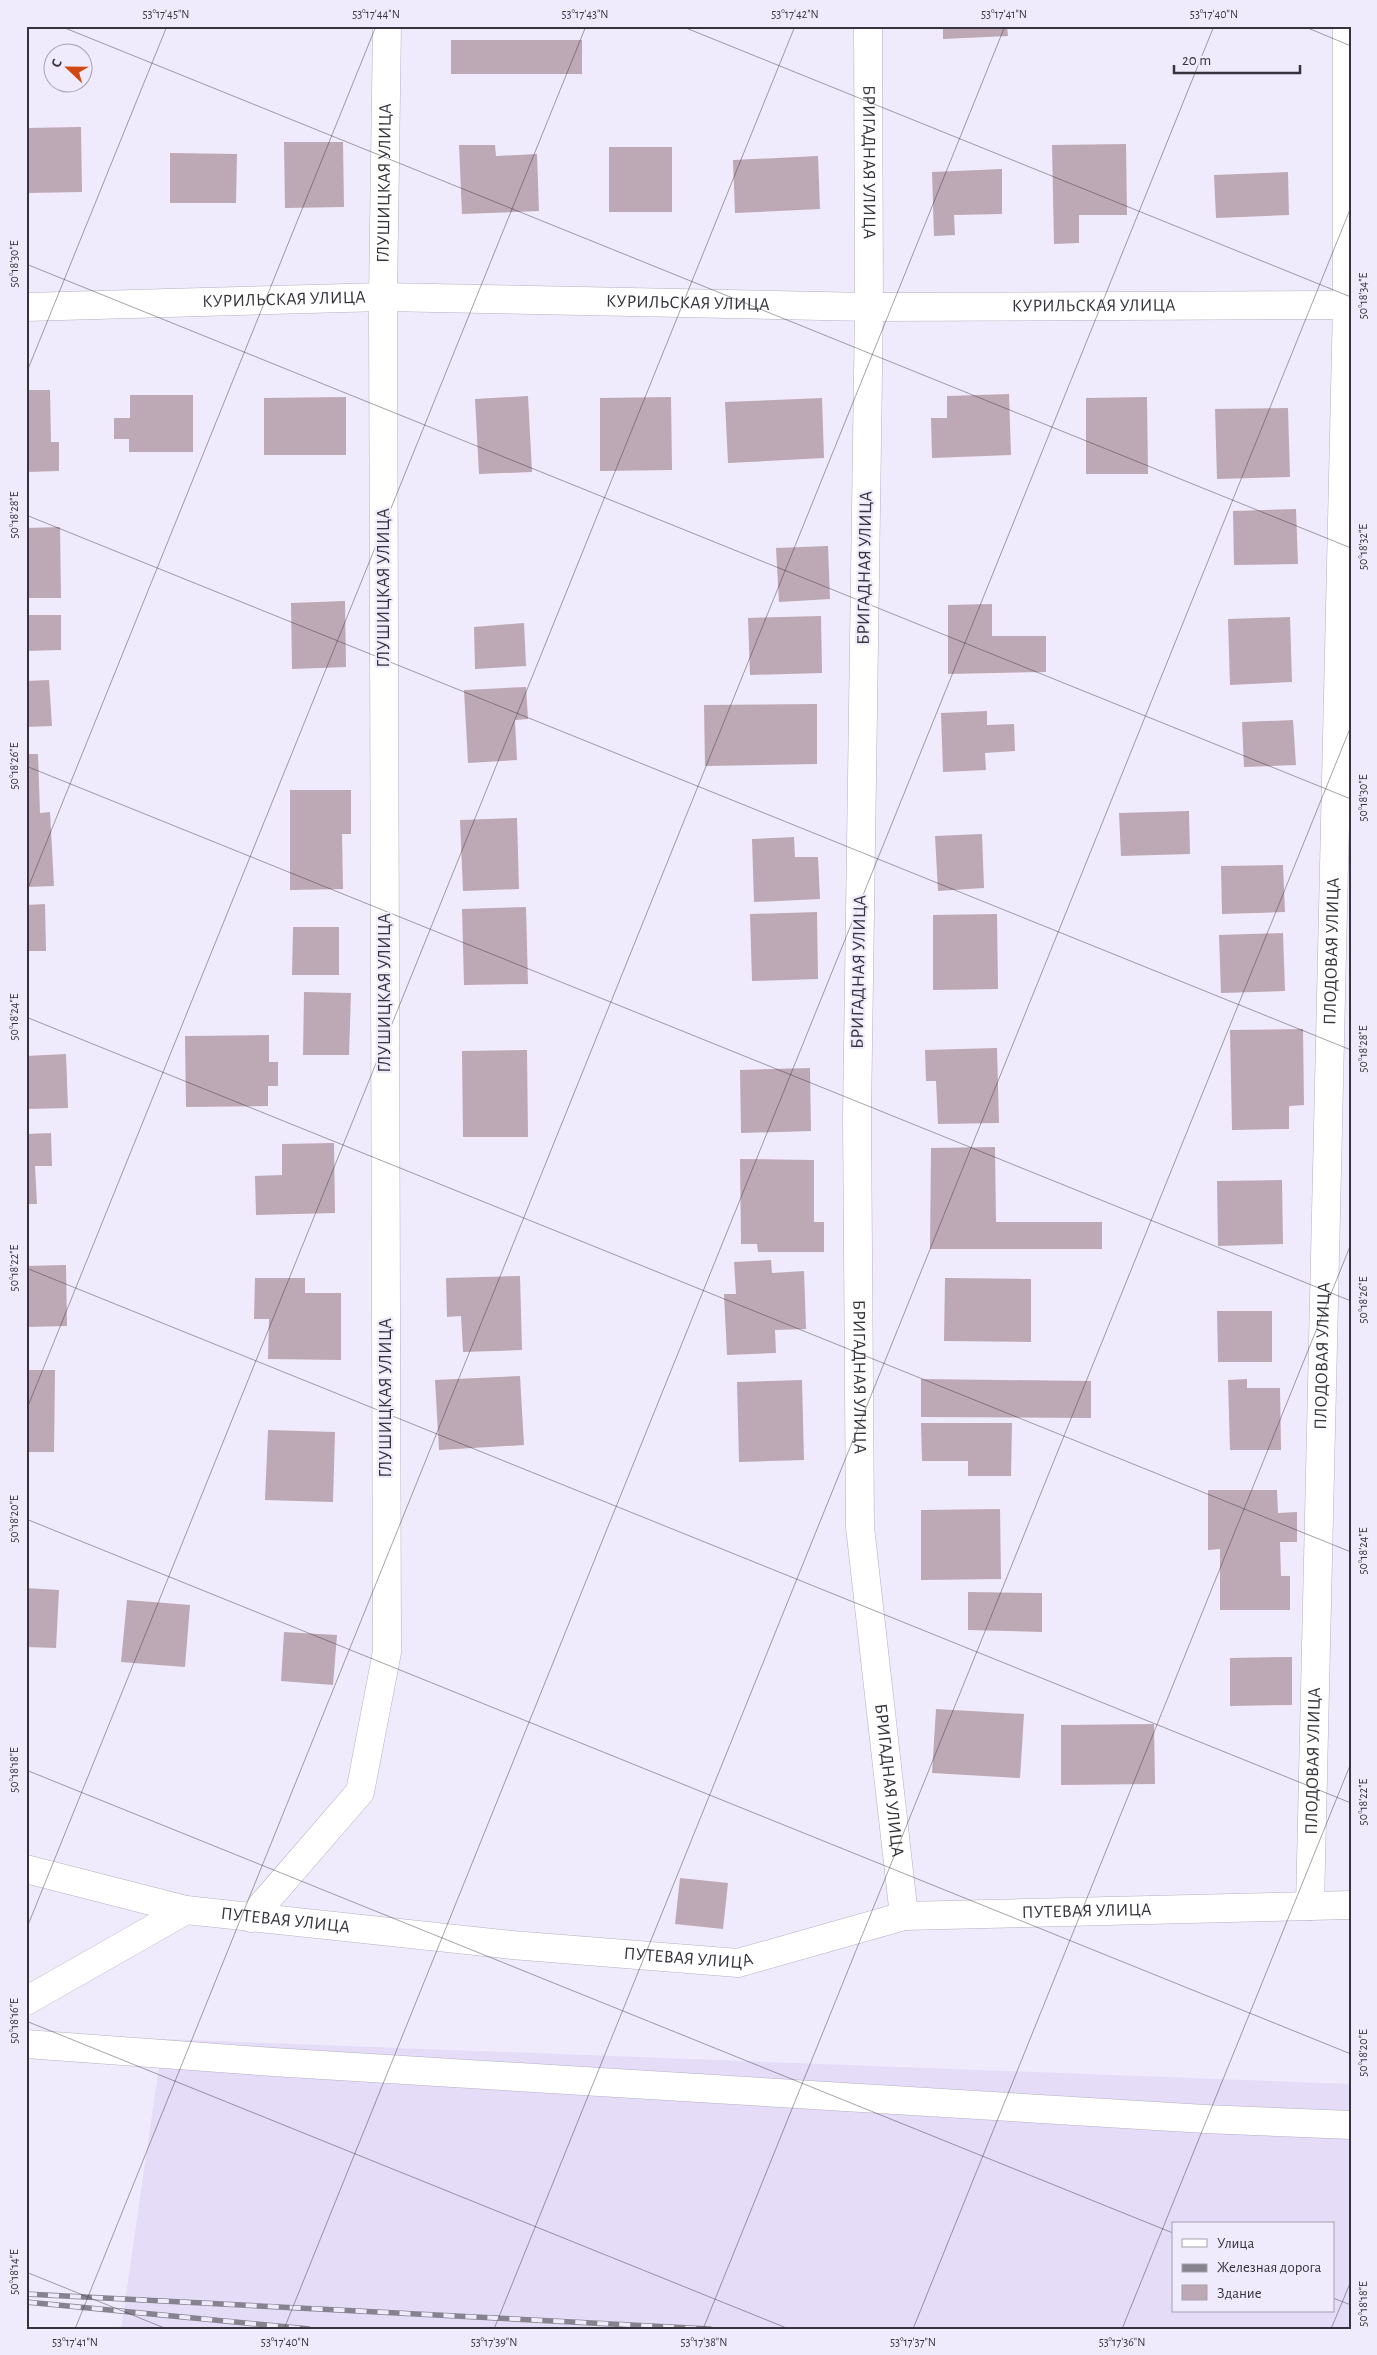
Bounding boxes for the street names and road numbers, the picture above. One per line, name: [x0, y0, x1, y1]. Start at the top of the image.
street label: БРИГАДНАЯ УЛИЦА: [859, 85, 878, 240]
street label: ГЛУШИЦКАЯ УЛИЦА: [375, 103, 395, 263]
street label: КУРИЛЬСКАЯ УЛИЦА: [202, 288, 366, 311]
street label: КУРИЛЬСКАЯ УЛИЦА: [606, 293, 770, 314]
street label: КУРИЛЬСКАЯ УЛИЦА: [1012, 297, 1176, 315]
street label: БРИГАДНАЯ УЛИЦА: [855, 490, 875, 645]
street label: ГЛУШИЦКАЯ УЛИЦА: [375, 508, 393, 668]
street label: ПЛОДОВАЯ УЛИЦА: [1321, 877, 1343, 1025]
street label: БРИГАДНАЯ УЛИЦА: [849, 894, 869, 1049]
street label: ГЛУШИЦКАЯ УЛИЦА: [376, 913, 394, 1073]
street label: ПЛОДОВАЯ УЛИЦА: [1312, 1282, 1333, 1430]
street label: БРИГАДНАЯ УЛИЦА: [849, 1300, 868, 1454]
street label: ГЛУШИЦКАЯ УЛИЦА: [377, 1318, 395, 1478]
street label: ПЛОДОВАЯ УЛИЦА: [1303, 1687, 1324, 1835]
street label: БРИГАДНАЯ УЛИЦА: [871, 1703, 906, 1858]
street label: ПУТЕВАЯ УЛИЦА: [1022, 1901, 1152, 1922]
street label: ПУТЕВАЯ УЛИЦА: [220, 1905, 351, 1937]
street label: ПУТЕВАЯ УЛИЦА: [623, 1945, 755, 1972]

